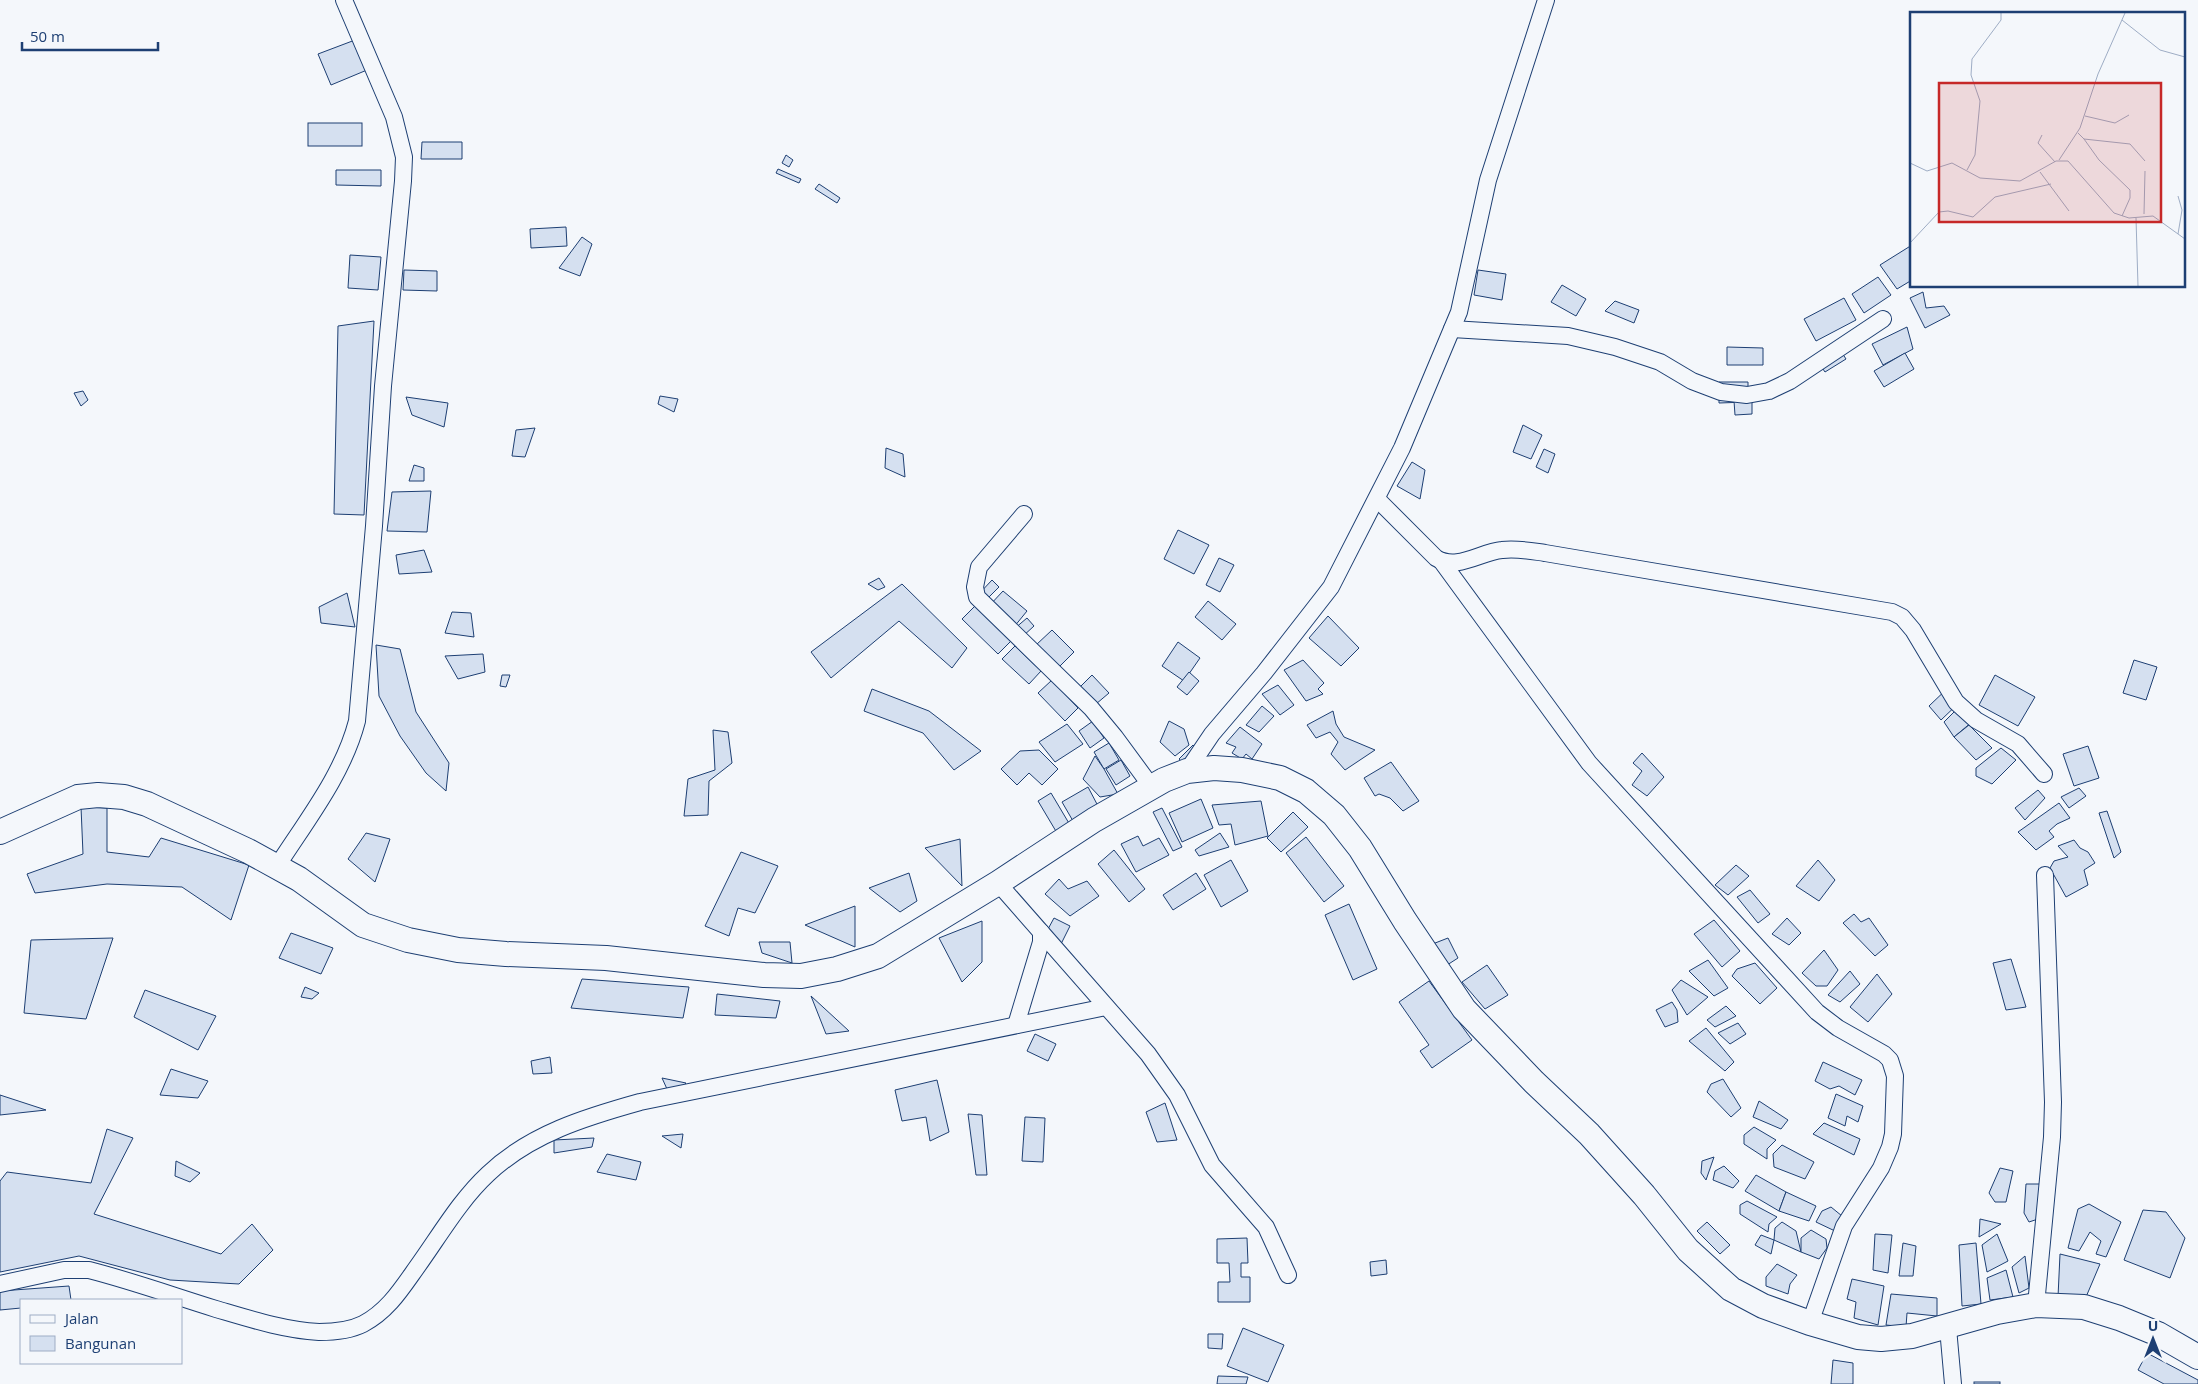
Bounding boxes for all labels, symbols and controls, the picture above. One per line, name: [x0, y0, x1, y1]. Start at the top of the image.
inset map: [1910, 12, 2186, 288]
scale bar: [22, 20, 159, 52]
text: 50 m: [30, 26, 65, 46]
legend: [20, 1299, 182, 1364]
text: Jalan: [63, 1308, 99, 1328]
north arrow: [2128, 1314, 2178, 1364]
text: U: [2148, 1316, 2158, 1335]
text: Bangunan: [65, 1333, 136, 1353]

